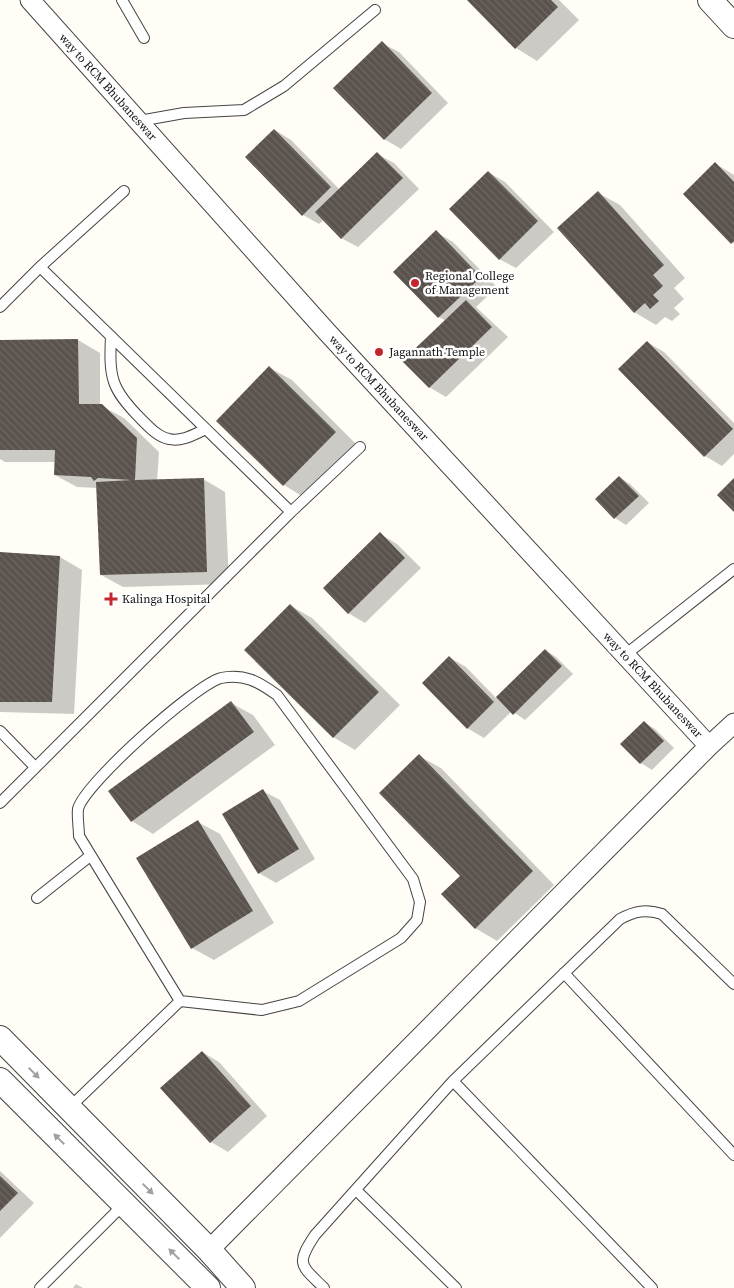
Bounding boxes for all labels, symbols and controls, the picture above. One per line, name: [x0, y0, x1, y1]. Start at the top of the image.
street label: way to RCM Bhubaneswar: [55, 30, 161, 144]
place label: Regional College of Management: [425, 268, 514, 298]
marker: Regional College of Management: [409, 277, 421, 289]
street label: way to RCM Bhubaneswar: [326, 332, 432, 444]
place label: Jagannath Temple: [388, 344, 485, 360]
marker: Jagannath Temple: [373, 346, 385, 358]
place label: Kalinga Hospital: [122, 591, 211, 607]
marker: Kalinga Hospital: [104, 592, 118, 606]
street label: way to RCM Bhubaneswar: [600, 629, 706, 741]
one-way arrow: [28, 1067, 40, 1079]
one-way arrow: [53, 1133, 65, 1145]
one-way arrow: [142, 1183, 154, 1195]
one-way arrow: [168, 1248, 180, 1260]

